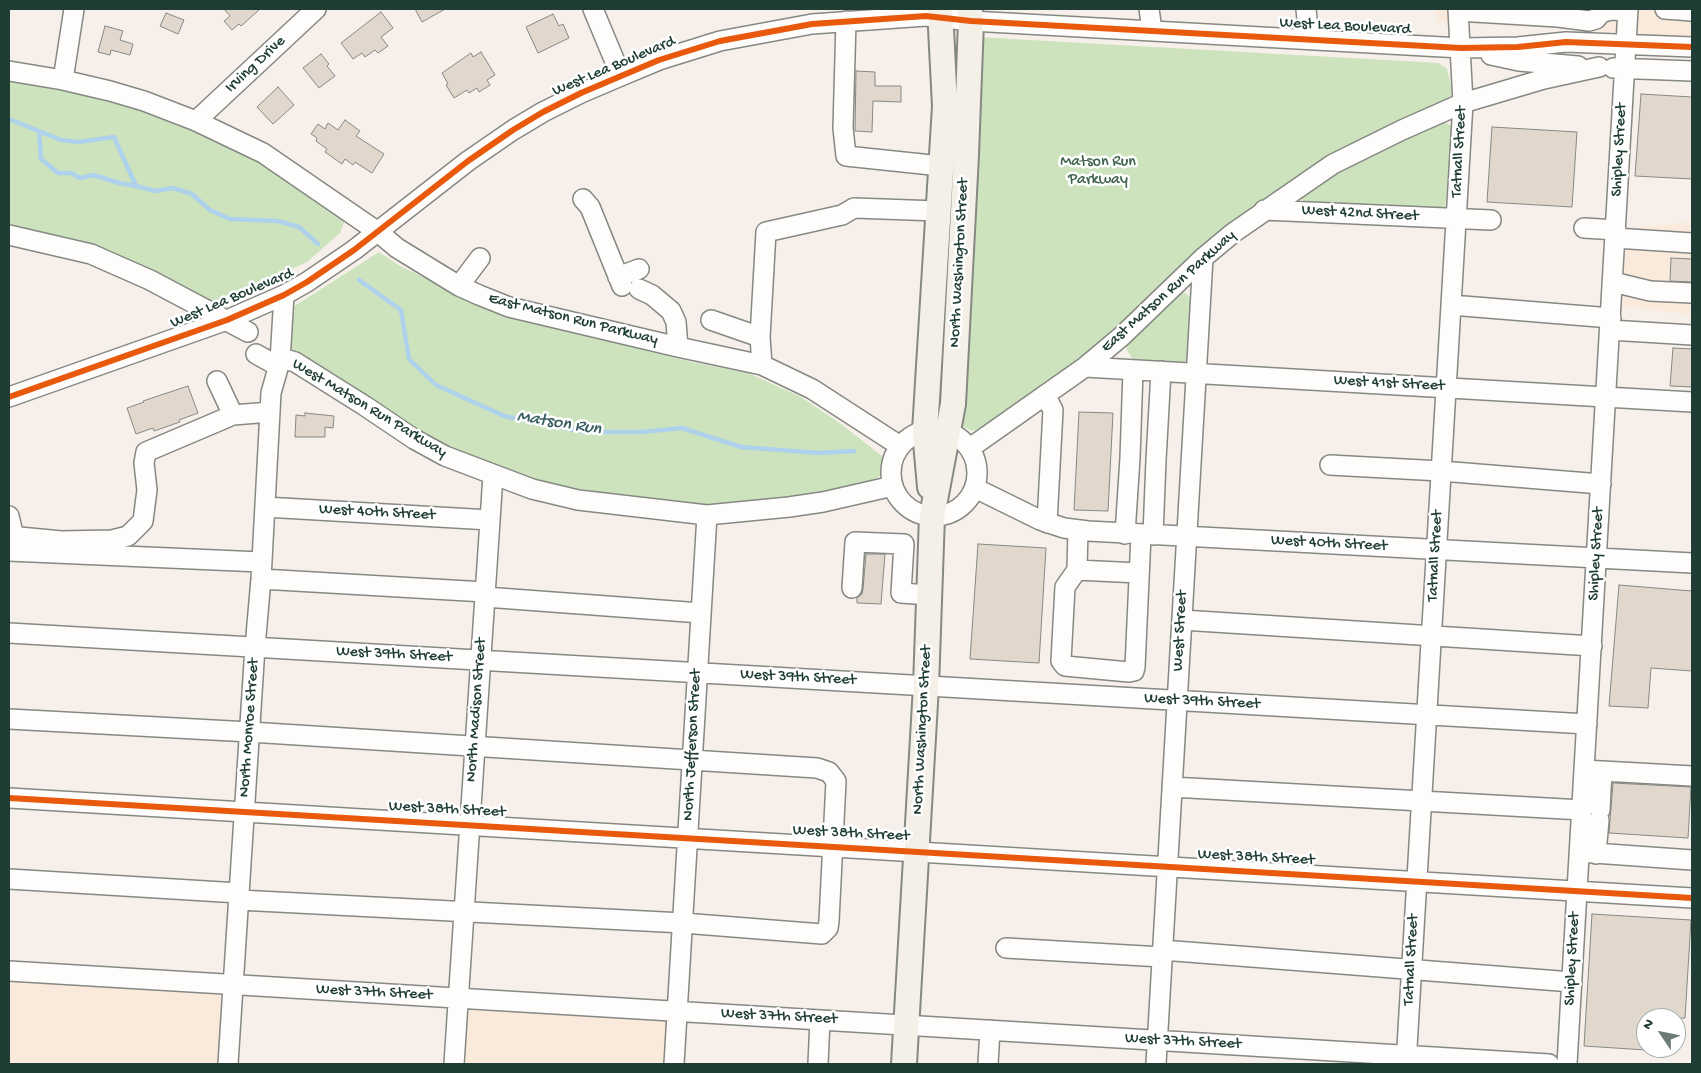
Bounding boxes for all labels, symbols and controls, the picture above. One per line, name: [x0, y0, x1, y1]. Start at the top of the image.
street label: West Lea Boulevard: [1279, 14, 1411, 40]
street label: Irving Drive: [222, 32, 290, 98]
street label: West Lea Boulevard: [550, 32, 678, 102]
street label: Shipley Street: [1608, 103, 1632, 197]
street label: Tatnall Street: [1448, 106, 1472, 198]
park label: Matson Run Parkway: [1060, 153, 1136, 191]
street label: North Washington Street: [946, 178, 974, 348]
street label: West 42nd Street: [1301, 201, 1419, 227]
street label: East Matson Run Parkway: [1098, 227, 1240, 357]
street label: West Lea Boulevard: [168, 264, 296, 334]
street label: East Matson Run Parkway: [486, 290, 660, 350]
street label: West Matson Run Parkway: [288, 355, 450, 463]
street label: West 41st Street: [1333, 372, 1445, 396]
water label: Matson Run: [515, 407, 603, 441]
street label: West 40th Street: [318, 500, 436, 526]
street label: Shipley Street: [1585, 507, 1609, 601]
street label: Tatnall Street: [1424, 510, 1448, 602]
street label: West 40th Street: [1270, 531, 1388, 557]
street label: West Street: [1169, 590, 1193, 672]
street label: North Madison Street: [462, 637, 492, 783]
street label: West 39th Street: [336, 642, 452, 668]
street label: North Washington Street: [909, 645, 937, 815]
street label: North Monroe Street: [236, 658, 264, 798]
street label: West 39th Street: [740, 665, 856, 691]
street label: North Jefferson Street: [679, 669, 707, 821]
street label: West 39th Street: [1144, 689, 1260, 715]
street label: West 38th Street: [388, 797, 506, 823]
street label: West 38th Street: [792, 821, 910, 847]
street label: West 38th Street: [1197, 845, 1315, 871]
street label: Shipley Street: [1561, 912, 1585, 1006]
street label: Tatnall Street: [1400, 914, 1424, 1006]
street label: West 37th Street: [315, 980, 433, 1006]
street label: West 37th Street: [720, 1004, 838, 1030]
north arrow: [1636, 1008, 1686, 1058]
text: N: [1639, 1016, 1659, 1033]
street label: West 37th Street: [1124, 1029, 1242, 1055]

